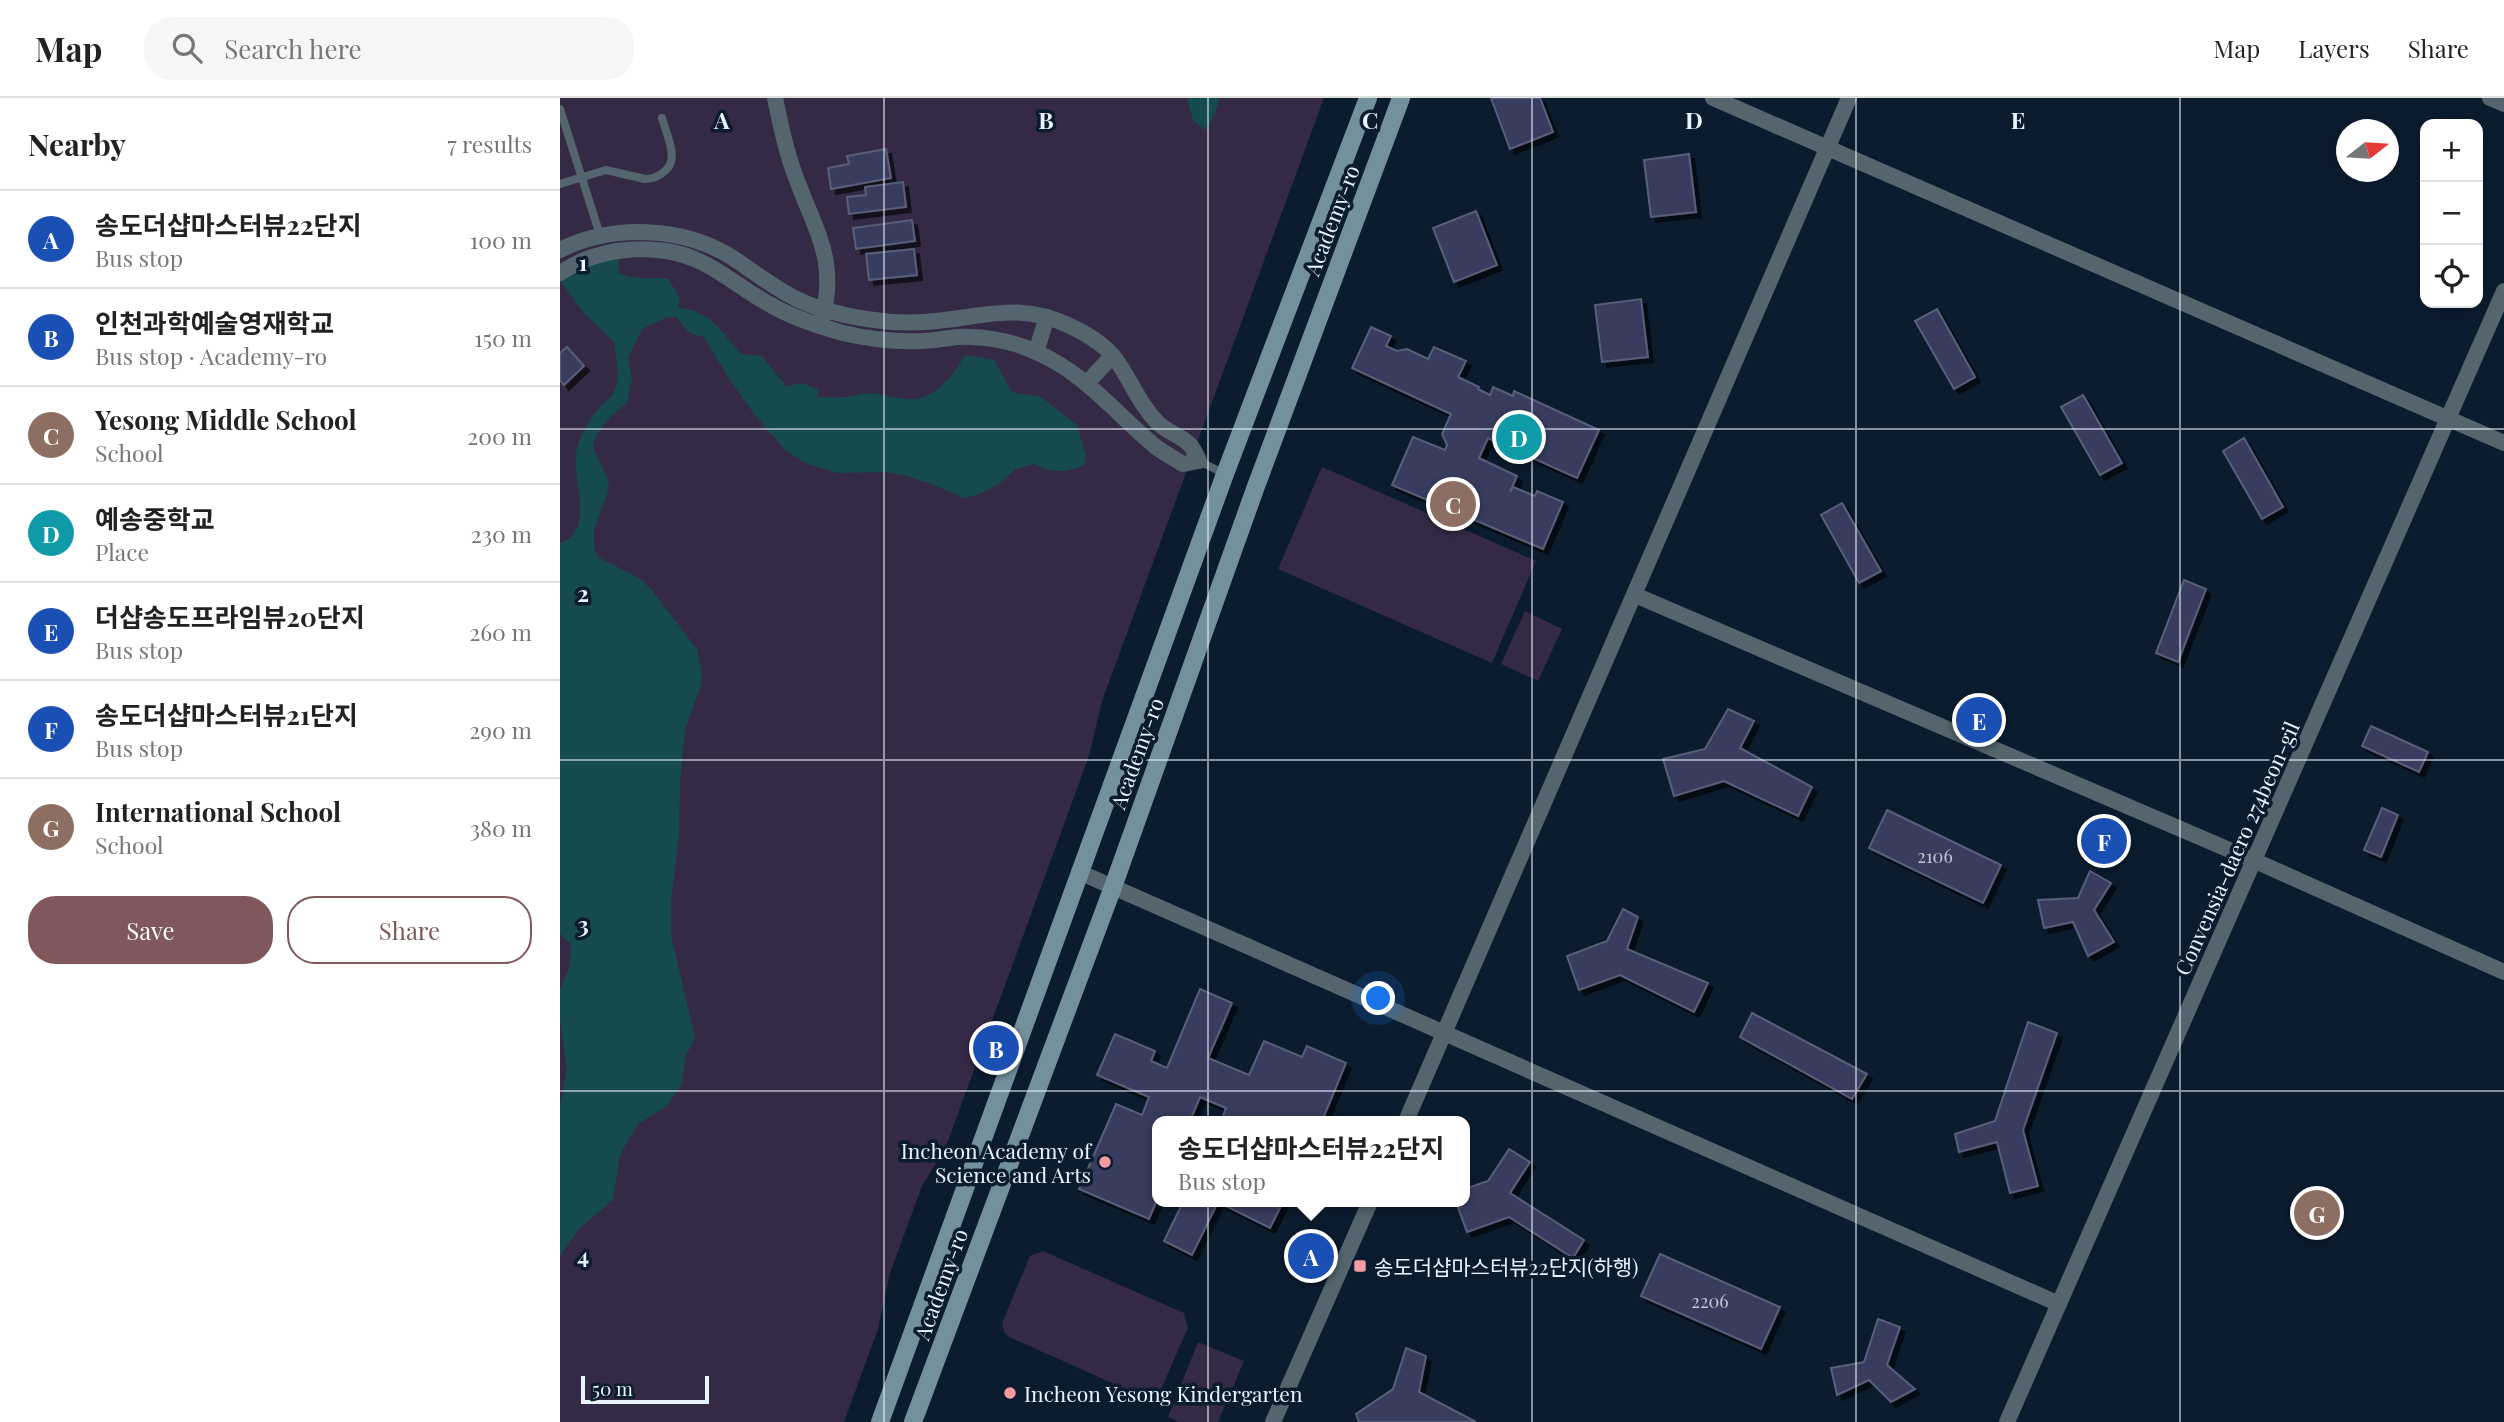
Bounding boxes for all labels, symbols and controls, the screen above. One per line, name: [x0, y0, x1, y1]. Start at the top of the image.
search box: [144, 17, 634, 80]
text: Map: [35, 26, 102, 70]
icon: search: [168, 29, 206, 67]
text: Search here: [224, 31, 362, 66]
text: Map: [2214, 32, 2260, 64]
text: Layers: [2298, 32, 2370, 64]
text: Share: [2408, 32, 2469, 64]
text: A: [713, 104, 730, 135]
text: B: [1038, 104, 1054, 135]
text: C: [1362, 104, 1378, 135]
text: D: [1685, 104, 1703, 135]
text: E: [2011, 104, 2025, 135]
north arrow: [2336, 119, 2399, 182]
map controls: [2420, 119, 2483, 308]
button: +: [2420, 119, 2483, 182]
text: Nearby: [28, 124, 126, 164]
text: 7 results: [447, 128, 532, 159]
street label: Academy-ro: [1297, 161, 1365, 280]
button: −: [2420, 182, 2483, 245]
text: 송도더샵마스터뷰22단지: [95, 207, 361, 242]
text: A: [43, 224, 59, 255]
text: 100 m: [470, 224, 532, 255]
text: Bus stop: [95, 242, 183, 273]
button: locate: [2420, 245, 2483, 308]
text: 1: [579, 246, 588, 277]
text: 인천과학예술영재학교: [95, 305, 334, 340]
text: B: [43, 322, 59, 353]
text: 150 m: [474, 322, 532, 353]
text: Bus stop · Academy-ro: [95, 340, 327, 371]
text: Yesong Middle School: [95, 402, 357, 437]
pin: D: [1496, 411, 1542, 463]
text: C: [43, 420, 59, 451]
text: 200 m: [467, 420, 532, 451]
text: School: [95, 437, 164, 468]
pin: C: [1430, 478, 1476, 530]
text: 예송중학교: [95, 501, 215, 536]
text: D: [42, 518, 60, 549]
text: 230 m: [471, 518, 532, 549]
text: Place: [95, 536, 149, 567]
text: 2: [577, 577, 589, 608]
text: 더샵송도프라임뷰20단지: [95, 599, 365, 634]
text: E: [44, 616, 58, 647]
text: 260 m: [469, 616, 532, 647]
text: Bus stop: [95, 634, 183, 665]
street label: Academy-ro: [1103, 694, 1169, 813]
pin: E: [1956, 694, 2002, 746]
text: 송도더샵마스터뷰21단지: [95, 697, 358, 732]
text: F: [44, 714, 58, 745]
text: 290 m: [469, 714, 532, 745]
street label: Convensia-daero 274beon-gil: [2167, 717, 2305, 979]
text: Bus stop: [95, 732, 183, 763]
text: International School: [95, 794, 341, 829]
text: G: [43, 812, 59, 843]
text: 380 m: [470, 812, 532, 843]
pin: F: [2081, 815, 2127, 867]
text: School: [95, 829, 164, 860]
house number: 2106: [1917, 844, 1953, 868]
button: Save: [28, 896, 273, 964]
button: Share: [287, 896, 532, 964]
text: 3: [577, 908, 589, 939]
your location: [1361, 981, 1395, 1015]
pin: B: [973, 1022, 1019, 1074]
popup: [1152, 1116, 1470, 1207]
text: 송도더샵마스터뷰22단지: [1178, 1130, 1444, 1165]
place label: Incheon Academy of Science and Arts: [901, 1136, 1093, 1188]
marker: Incheon Academy of Science and Arts: [1097, 1154, 1113, 1170]
text: Bus stop: [1178, 1165, 1266, 1196]
pin: G: [2294, 1187, 2340, 1239]
street label: Academy-ro: [907, 1225, 973, 1344]
pin: A: [1288, 1230, 1334, 1282]
text: 4: [577, 1239, 589, 1270]
place label: 송도더샵마스터뷰22단지(하행): [1374, 1252, 1638, 1280]
marker: 송도더샵마스터뷰22단지(하행): [1352, 1258, 1368, 1274]
house number: 2206: [1691, 1289, 1729, 1313]
scale bar: [581, 1373, 709, 1405]
text: 50 m: [592, 1375, 633, 1401]
place label: Incheon Yesong Kindergarten: [1024, 1379, 1303, 1407]
marker: Incheon Yesong Kindergarten: [1002, 1385, 1018, 1401]

